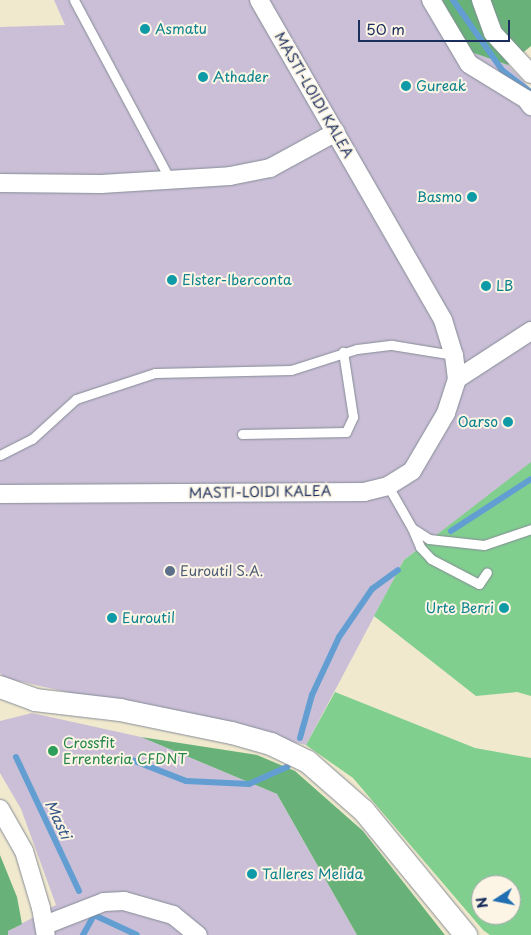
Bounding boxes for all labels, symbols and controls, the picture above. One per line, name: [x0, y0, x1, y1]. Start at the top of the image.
scale bar: [361, 10, 514, 42]
text: 50 m: [366, 17, 405, 40]
place label: Asmatu: [155, 21, 207, 37]
marker: Asmatu: [139, 23, 151, 35]
street label: MASTI-LOIDI KALEA: [271, 29, 357, 161]
place label: Athader: [213, 69, 268, 85]
marker: Athader: [197, 71, 209, 83]
place label: Gureak: [416, 78, 466, 94]
marker: Gureak: [400, 80, 412, 92]
place label: Basmo: [417, 189, 462, 205]
marker: Basmo: [466, 191, 478, 203]
place label: Elster-Iberconta: [182, 272, 292, 288]
marker: Elster-Iberconta: [166, 274, 178, 286]
place label: LB: [496, 278, 513, 294]
marker: LB: [480, 280, 492, 292]
place label: Oarso: [458, 414, 498, 430]
marker: Oarso: [502, 416, 514, 428]
street label: MASTI-LOIDI KALEA: [189, 482, 331, 502]
place label: Euroutil S.A.: [180, 563, 265, 579]
marker: Euroutil S.A.: [164, 565, 176, 577]
place label: Urte Berri: [425, 600, 494, 616]
marker: Urte Berri: [498, 602, 510, 614]
place label: Euroutil: [122, 610, 175, 626]
marker: Euroutil: [106, 612, 118, 624]
place label: Crossfit Errenteria CFDNT: [63, 735, 187, 768]
marker: Crossfit Errenteria CFDNT: [47, 745, 59, 757]
water label: Masti: [42, 797, 76, 841]
place label: Talleres Melida: [262, 866, 363, 882]
marker: Talleres Melida: [246, 868, 258, 880]
north arrow: [471, 875, 521, 925]
text: N: [470, 895, 493, 910]

